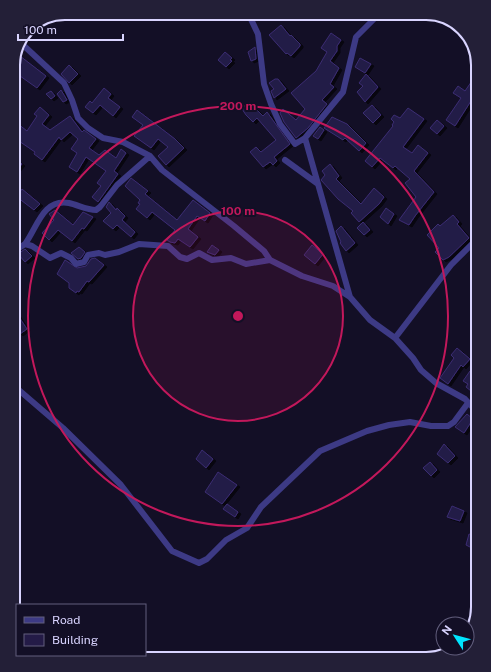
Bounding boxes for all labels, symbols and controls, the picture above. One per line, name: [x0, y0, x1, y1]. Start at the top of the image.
scale bar: [18, 16, 123, 42]
text: 100 m: [24, 23, 57, 37]
text: 200 m: [220, 99, 256, 113]
text: 100 m: [221, 204, 255, 218]
centre of rings: [231, 309, 245, 323]
legend: [16, 604, 146, 656]
text: Road: [52, 613, 80, 627]
north arrow: [435, 616, 475, 656]
text: N: [440, 623, 454, 637]
text: Building: [52, 633, 98, 647]

